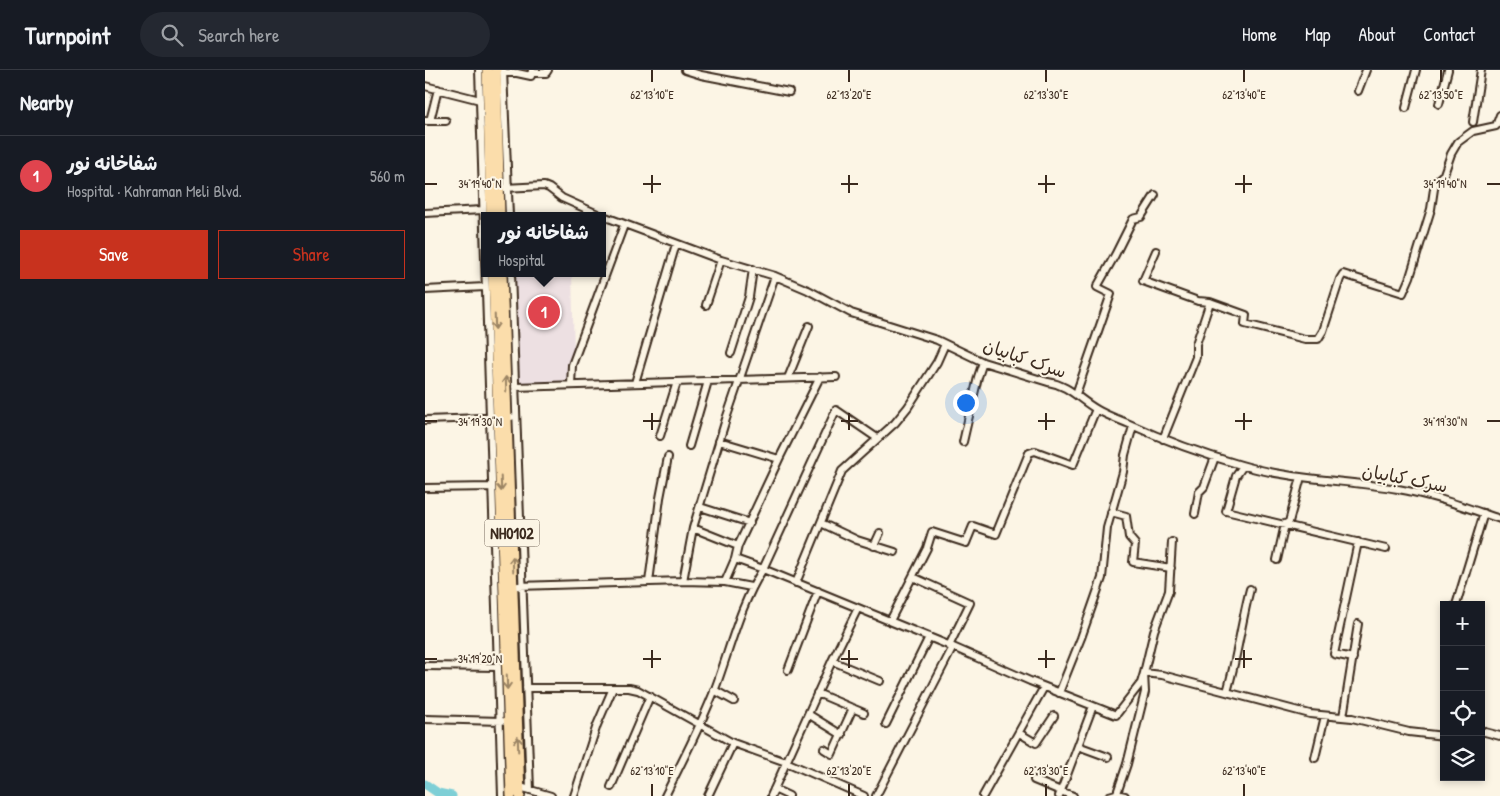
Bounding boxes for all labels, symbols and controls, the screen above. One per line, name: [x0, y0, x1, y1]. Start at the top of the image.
search box: [140, 12, 490, 57]
text: Turnpoint: [25, 19, 110, 51]
icon: search: [158, 21, 186, 49]
text: Search here: [198, 22, 280, 48]
text: Home: [1242, 22, 1277, 47]
text: Map: [1305, 22, 1330, 47]
text: About: [1358, 22, 1395, 47]
text: Contact: [1423, 22, 1475, 47]
text: 62°13'10"E: [630, 86, 674, 103]
text: 62°13'20"E: [827, 86, 872, 103]
text: 62°13'30"E: [1024, 86, 1069, 103]
text: 62°13'40"E: [1222, 86, 1267, 103]
text: 62°13'50"E: [1419, 86, 1464, 103]
text: Nearby: [20, 88, 73, 117]
text: شفاخانه نور: [67, 150, 157, 176]
text: 1: [33, 165, 39, 187]
text: 560 m: [370, 165, 405, 187]
text: 34°19'40"N: [458, 175, 502, 192]
text: 34°19'40"N: [1423, 175, 1467, 192]
text: Hospital · Kahraman Meli Blvd.: [67, 180, 242, 202]
popup: [481, 212, 606, 277]
text: شفاخانه نور: [498, 219, 589, 245]
button: Save: [20, 230, 208, 279]
button: Share: [218, 230, 405, 279]
text: Hospital: [498, 249, 545, 271]
pin: 1: [528, 293, 560, 331]
one-way arrow: [490, 314, 500, 330]
street label: سرک کبابیان: [980, 332, 1070, 384]
one-way arrow: [502, 376, 511, 392]
your location: [953, 390, 979, 416]
text: 34°19'30"N: [458, 413, 502, 430]
text: 34°19'30"N: [1423, 413, 1467, 430]
street label: سرک کبابیان: [1360, 457, 1450, 499]
one-way arrow: [496, 476, 505, 492]
road number: NH0102: [484, 519, 539, 546]
one-way arrow: [508, 556, 517, 572]
map controls: [1440, 601, 1485, 781]
button: +: [1440, 601, 1485, 646]
button: −: [1440, 646, 1485, 691]
text: 34°19'20"N: [458, 650, 502, 667]
one-way arrow: [502, 674, 511, 690]
button: locate: [1440, 691, 1485, 736]
one-way arrow: [513, 736, 523, 752]
button: layers: [1440, 736, 1485, 781]
text: 62°13'10"E: [630, 762, 674, 779]
text: 62°13'20"E: [827, 762, 872, 779]
text: 62°13'30"E: [1024, 762, 1069, 779]
text: 62°13'40"E: [1222, 762, 1267, 779]

